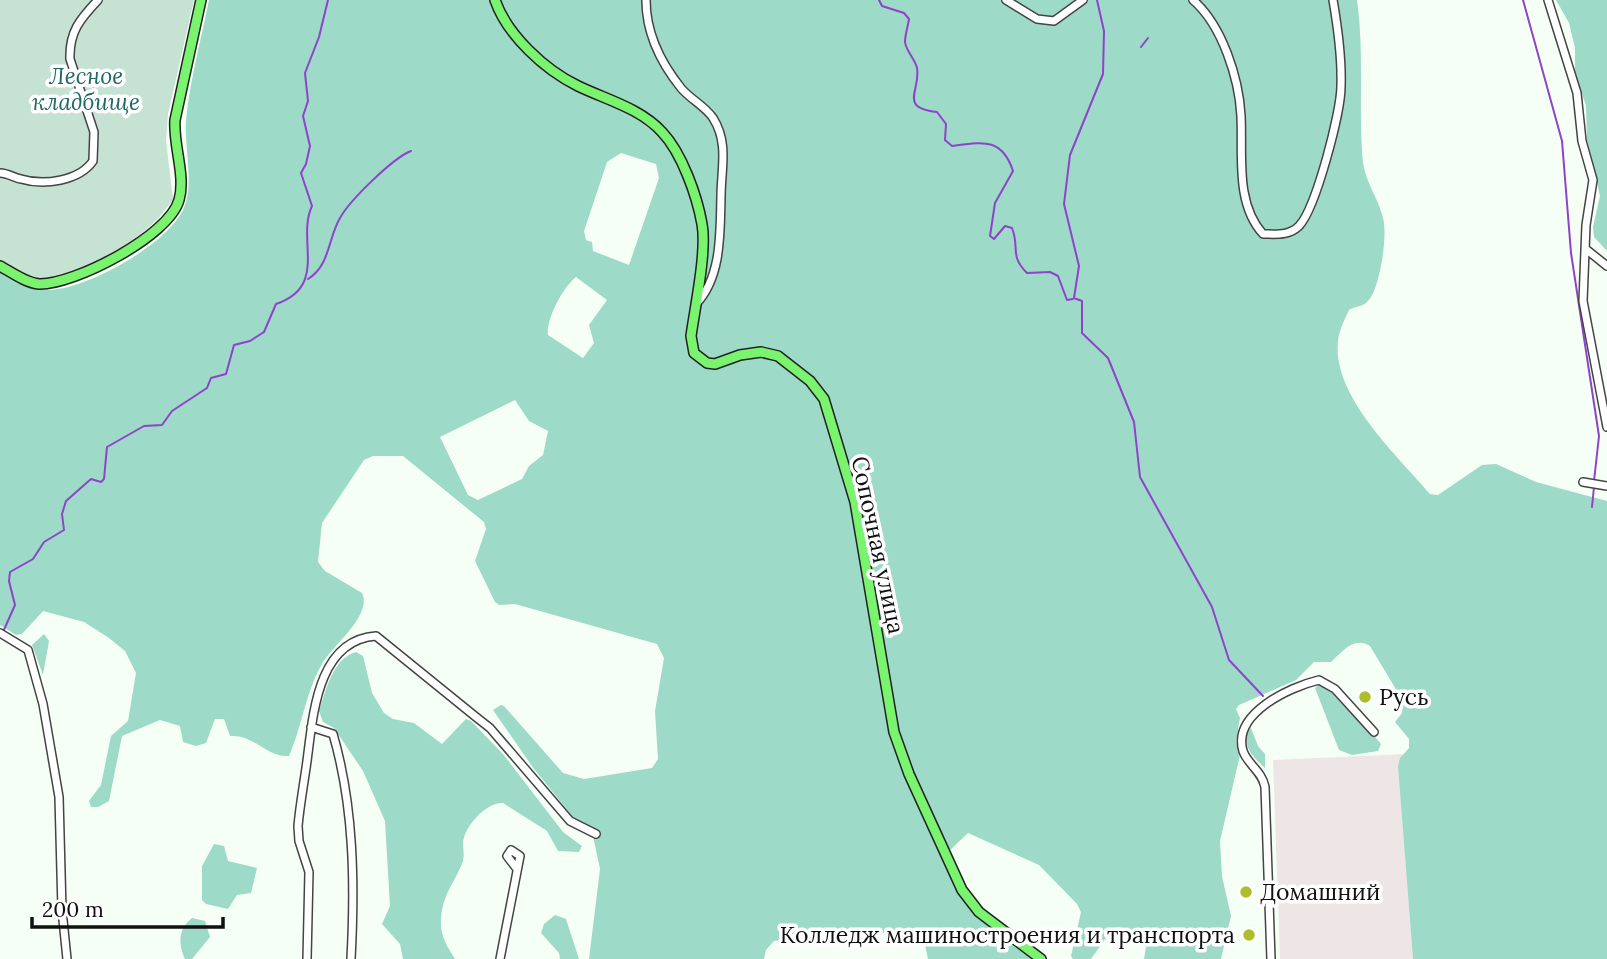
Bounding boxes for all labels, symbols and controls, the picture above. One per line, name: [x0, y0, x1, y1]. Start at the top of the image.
park label: Лесное кладбище: [32, 61, 140, 116]
street label: Сопочная улица: [846, 453, 911, 636]
place label: Русь: [1379, 682, 1429, 711]
marker: Русь: [1357, 689, 1373, 705]
place label: Домашний: [1260, 877, 1380, 906]
marker: Домашний: [1238, 884, 1254, 900]
scale bar: [32, 886, 222, 930]
text: 200 m: [42, 896, 104, 923]
place label: Колледж машиностроения и транспорта: [780, 920, 1235, 949]
marker: Колледж машиностроения и транспорта: [1241, 927, 1257, 943]

